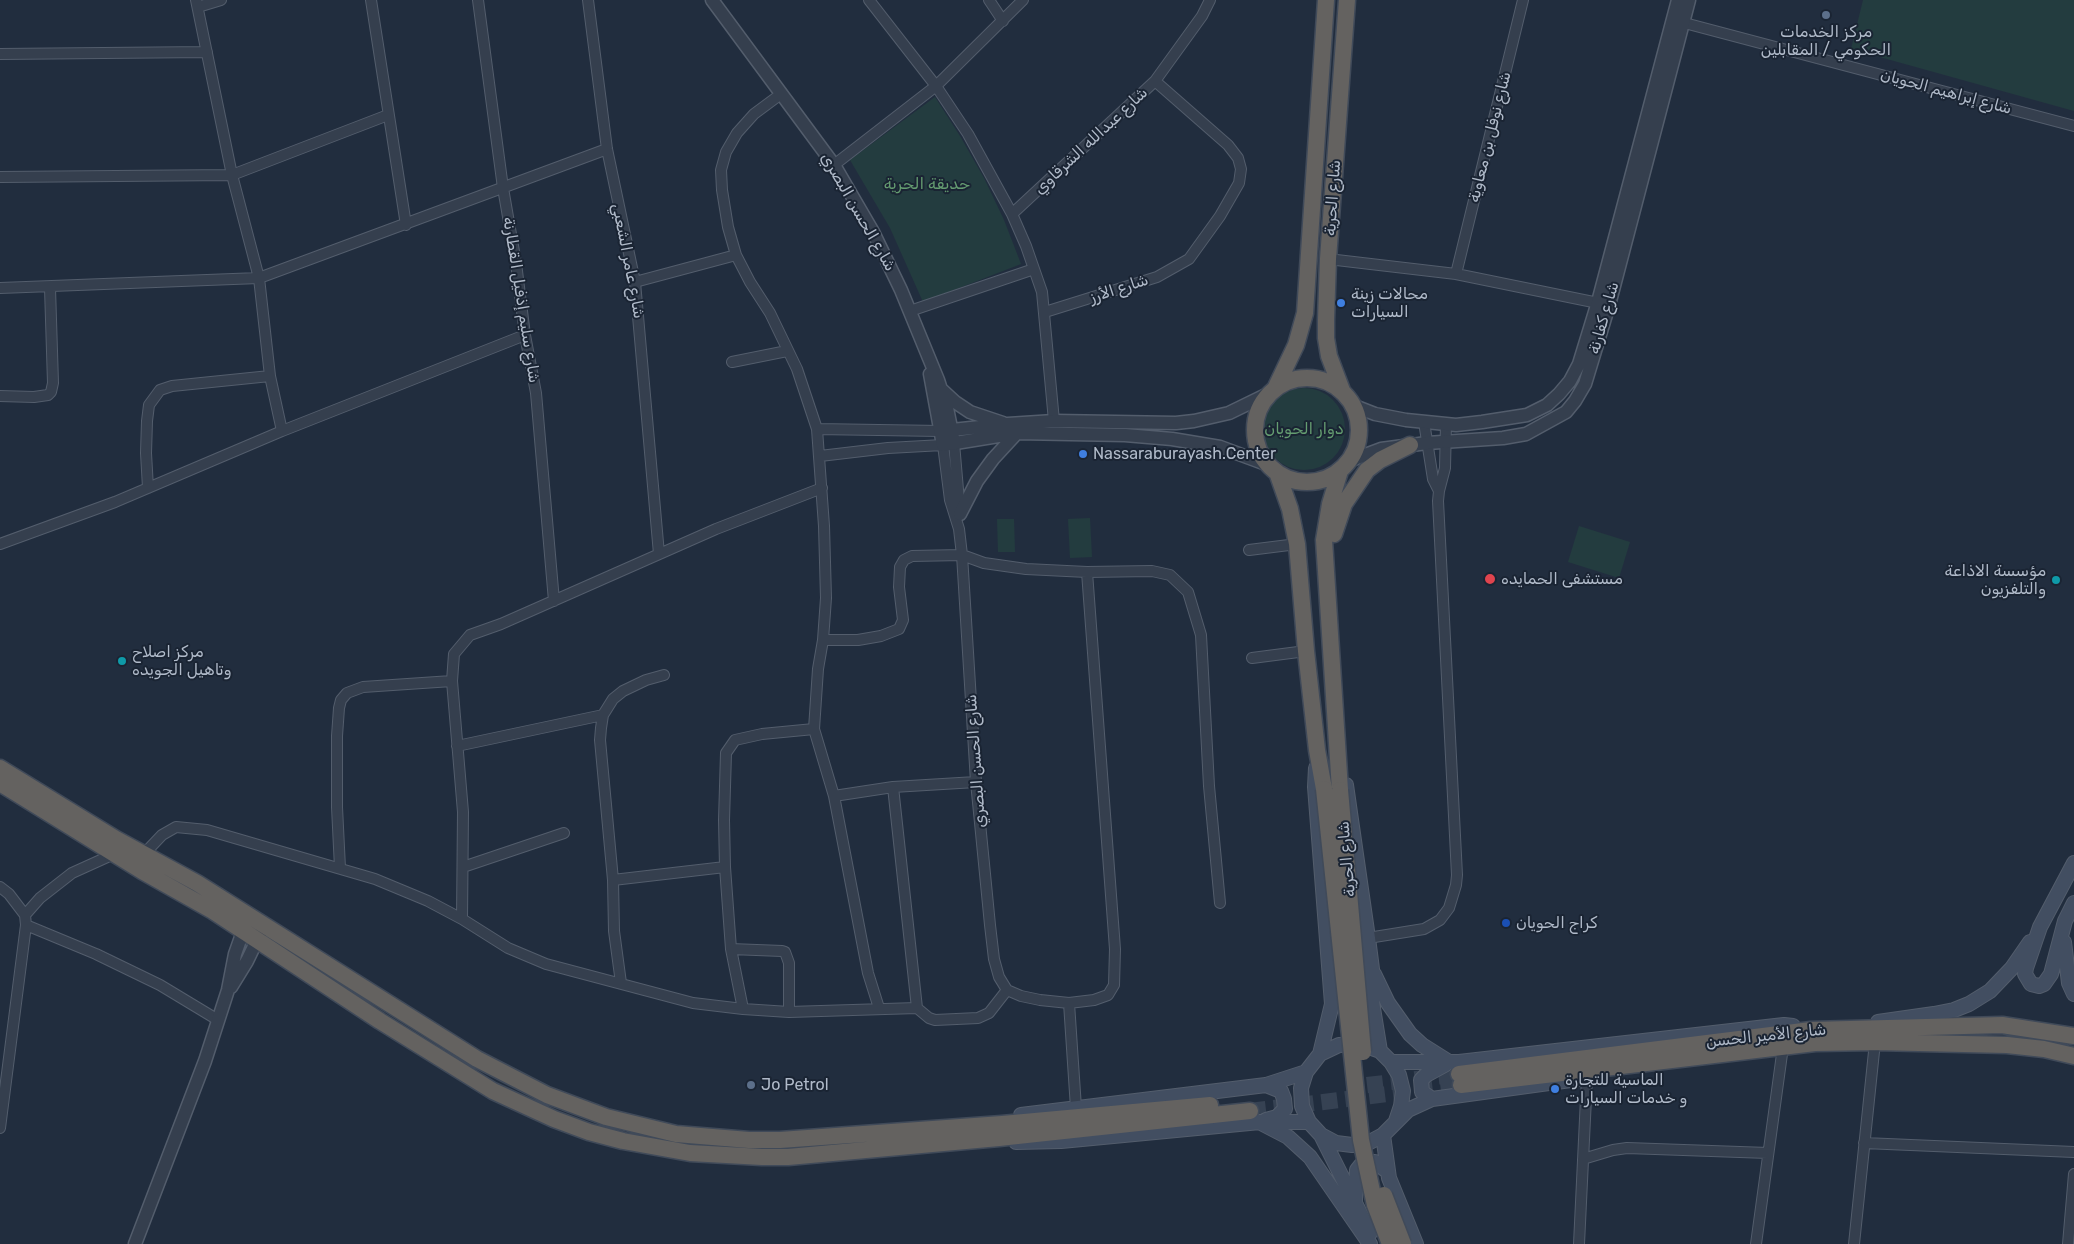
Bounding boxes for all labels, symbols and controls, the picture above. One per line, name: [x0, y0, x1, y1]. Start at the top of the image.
marker: مركز الخدمات الحكومي / المقابلين: [1820, 9, 1832, 21]
place label: مركز الخدمات الحكومي / المقابلين: [1761, 22, 1891, 60]
street label: شارع إبراهيم الحويان: [1878, 65, 2014, 119]
street label: شارع نوفل بن معاوية: [1464, 70, 1516, 204]
street label: شارع عبدالله الشرقاوي: [1030, 83, 1152, 199]
street label: شارع الحسن البصري: [816, 149, 900, 275]
street label: شارع الحرية: [1321, 159, 1345, 237]
park label: حديقة الحرية: [884, 174, 970, 194]
street label: شارع عامر الشعبي: [607, 202, 649, 320]
street label: شارع سليم إذفيل القطارنة: [498, 216, 544, 384]
street label: شارع الأرز: [1087, 270, 1151, 308]
street label: شارع كفارنة: [1585, 280, 1623, 356]
place label: محالات زينة السيارات: [1351, 284, 1428, 322]
marker: محالات زينة السيارات: [1335, 297, 1347, 309]
park label: دوار الحويان: [1264, 419, 1344, 439]
place label: Nassaraburayash.Center: [1093, 444, 1276, 464]
marker: Nassaraburayash.Center: [1077, 448, 1089, 460]
place label: مؤسسة الاذاعة والتلفزيون: [1944, 561, 2046, 599]
place label: مستشفى الحمايده: [1501, 569, 1623, 589]
marker: مستشفى الحمايده: [1483, 572, 1497, 586]
marker: مؤسسة الاذاعة والتلفزيون: [2050, 574, 2062, 586]
place label: مركز اصلاح وتاهيل الجويده: [132, 642, 231, 680]
marker: مركز اصلاح وتاهيل الجويده: [116, 655, 128, 667]
street label: شارع الحسن البصري: [962, 694, 990, 828]
street label: شارع الحرية: [1334, 820, 1360, 898]
place label: كراج الحويان: [1516, 913, 1597, 933]
marker: كراج الحويان: [1500, 917, 1512, 929]
street label: شارع الأمير الحسن: [1705, 1020, 1827, 1052]
place label: الماسية للتجارة و خدمات السيارات: [1565, 1070, 1687, 1108]
place label: Jo Petrol: [761, 1075, 829, 1095]
marker: Jo Petrol: [745, 1079, 757, 1091]
marker: الماسية للتجارة و خدمات السيارات: [1549, 1083, 1561, 1095]

